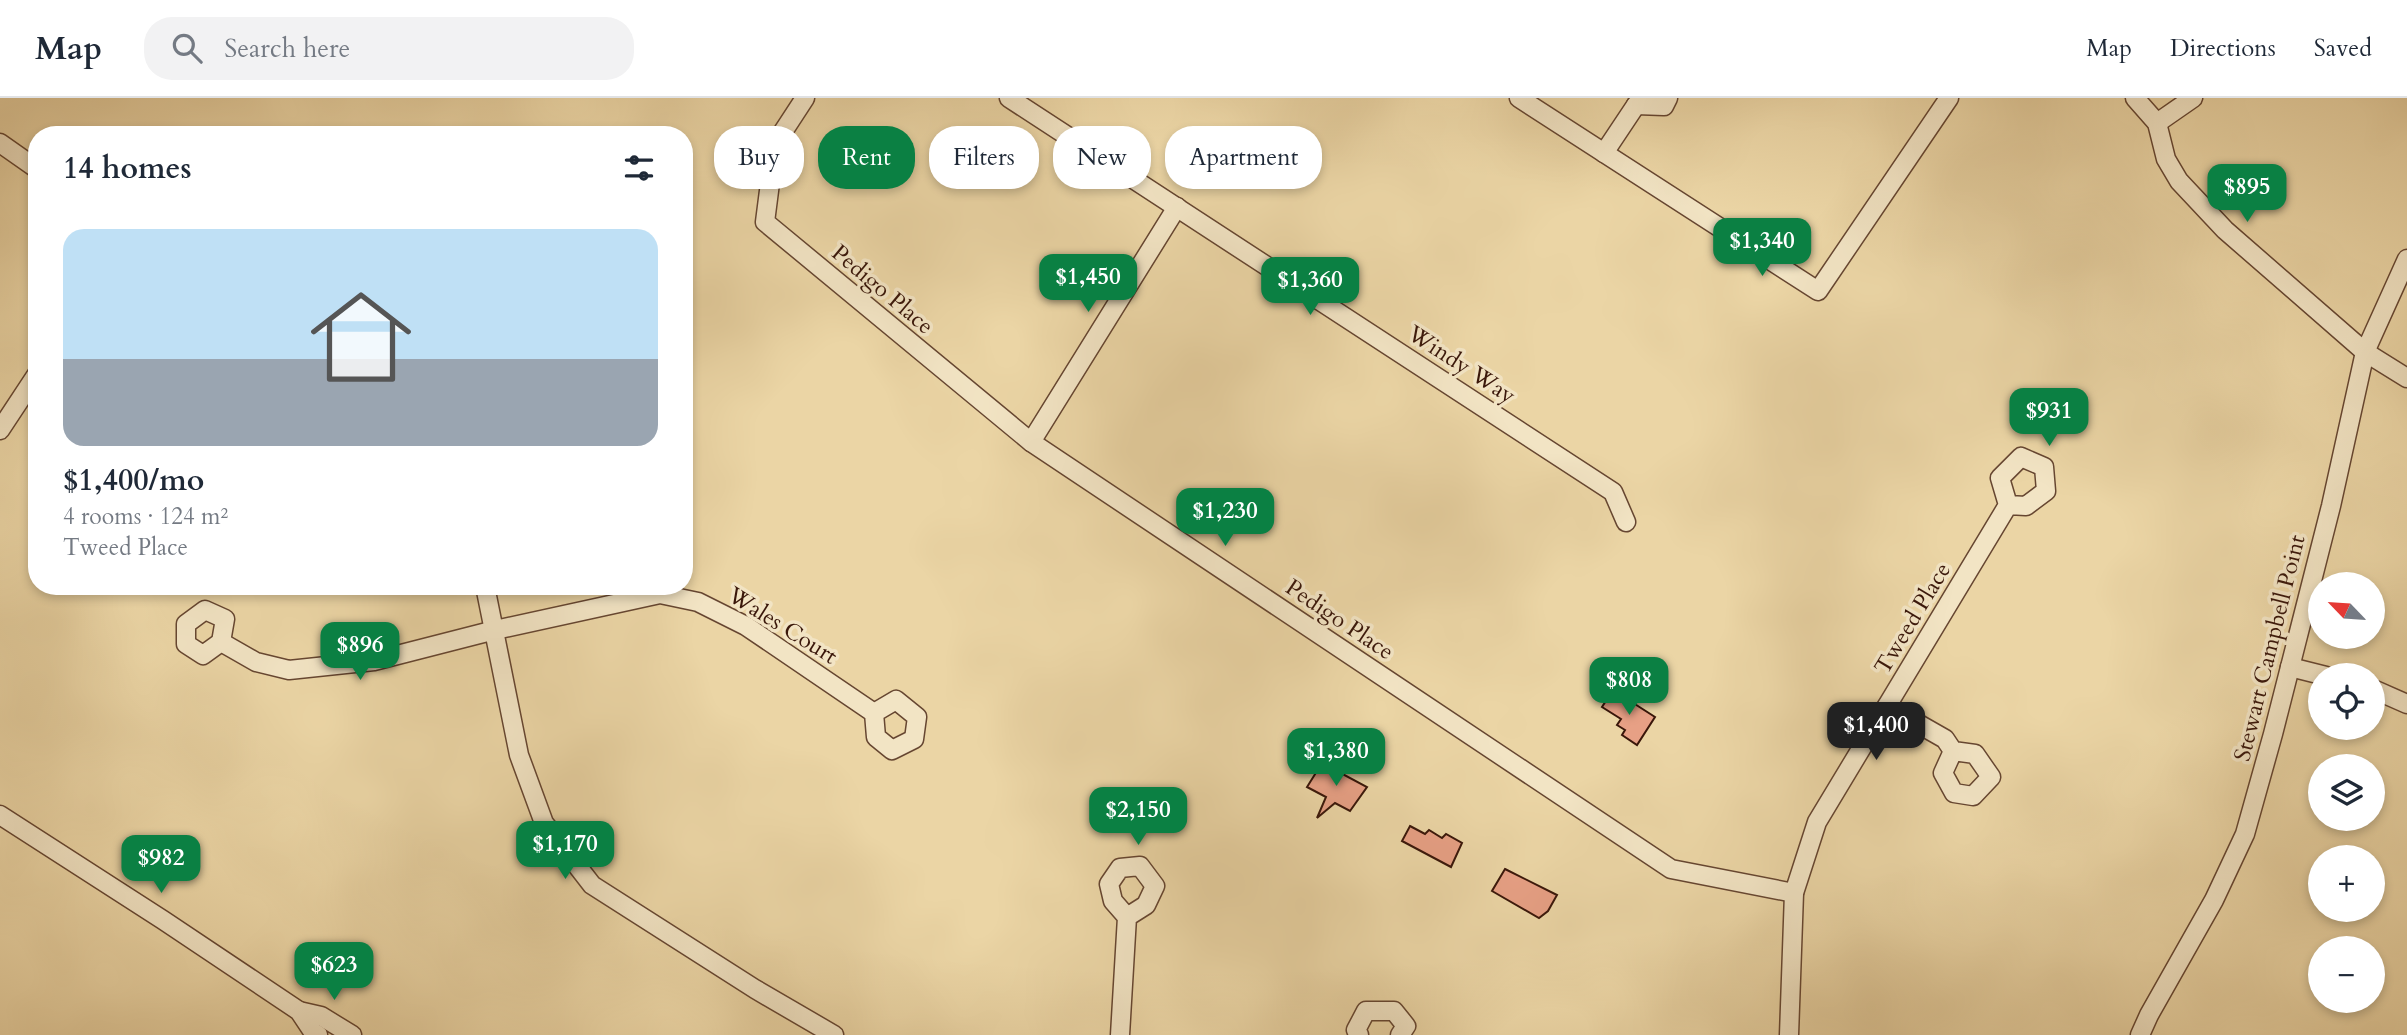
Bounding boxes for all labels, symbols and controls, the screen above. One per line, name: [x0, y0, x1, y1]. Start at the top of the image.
search box: [144, 17, 634, 80]
text: Map: [35, 26, 102, 71]
icon: search: [168, 29, 206, 67]
text: Search here: [224, 31, 350, 66]
text: Map: [2086, 32, 2132, 65]
text: Directions: [2170, 32, 2276, 65]
text: Saved: [2314, 32, 2372, 65]
chip: Buy: [714, 126, 804, 189]
chip: Rent: [818, 126, 915, 189]
chip: Filters: [929, 126, 1039, 189]
chip: New: [1053, 126, 1151, 189]
chip: Apartment: [1165, 126, 1322, 189]
text: 14 homes: [63, 148, 192, 189]
icon: filters: [620, 149, 658, 187]
pin: $895: [2206, 164, 2288, 224]
text: $895: [2223, 171, 2271, 202]
pin: $1,340: [1705, 218, 1819, 278]
text: $1,340: [1729, 225, 1795, 256]
street label: Pedigo Place: [825, 237, 940, 341]
pin: $1,450: [1031, 254, 1145, 314]
pin: $1,360: [1253, 258, 1367, 317]
text: $1,450: [1055, 261, 1121, 292]
text: $1,360: [1277, 264, 1343, 295]
icon: home: [298, 274, 424, 400]
street label: Windy Way: [1401, 317, 1522, 411]
pin: $931: [2008, 388, 2090, 448]
text: $931: [2025, 395, 2073, 426]
text: $1,400/mo: [63, 460, 204, 501]
pin: $1,230: [1168, 489, 1282, 548]
text: $1,230: [1192, 495, 1258, 526]
text: 4 rooms · 124 m²: [63, 501, 228, 532]
text: Tweed Place: [63, 532, 188, 563]
street label: Stewart Campbell Point: [2226, 532, 2313, 765]
street label: Tweed Place: [1867, 557, 1958, 680]
street label: Pedigo Place: [1279, 572, 1400, 667]
north arrow: [2308, 572, 2385, 649]
map controls: [2308, 572, 2385, 1013]
street label: Wales Court: [721, 579, 843, 671]
pin: $896: [319, 622, 401, 682]
text: $896: [336, 629, 384, 660]
pin: $808: [1588, 658, 1670, 717]
button: locate: [2308, 663, 2385, 740]
text: $808: [1605, 664, 1653, 695]
pin: $1,400: [1819, 702, 1933, 762]
text: $1,400: [1843, 709, 1909, 740]
pin: $1,380: [1279, 728, 1393, 788]
text: $1,380: [1303, 735, 1369, 766]
button: layers: [2308, 754, 2385, 831]
pin: $2,150: [1081, 788, 1195, 847]
text: $2,150: [1105, 794, 1171, 825]
pin: $1,170: [508, 822, 622, 881]
text: $1,170: [532, 828, 598, 859]
pin: $982: [120, 836, 202, 895]
text: $982: [137, 842, 185, 873]
button: +: [2308, 845, 2385, 922]
button: −: [2308, 936, 2385, 1013]
pin: $623: [293, 942, 375, 1002]
text: $623: [310, 949, 358, 980]

